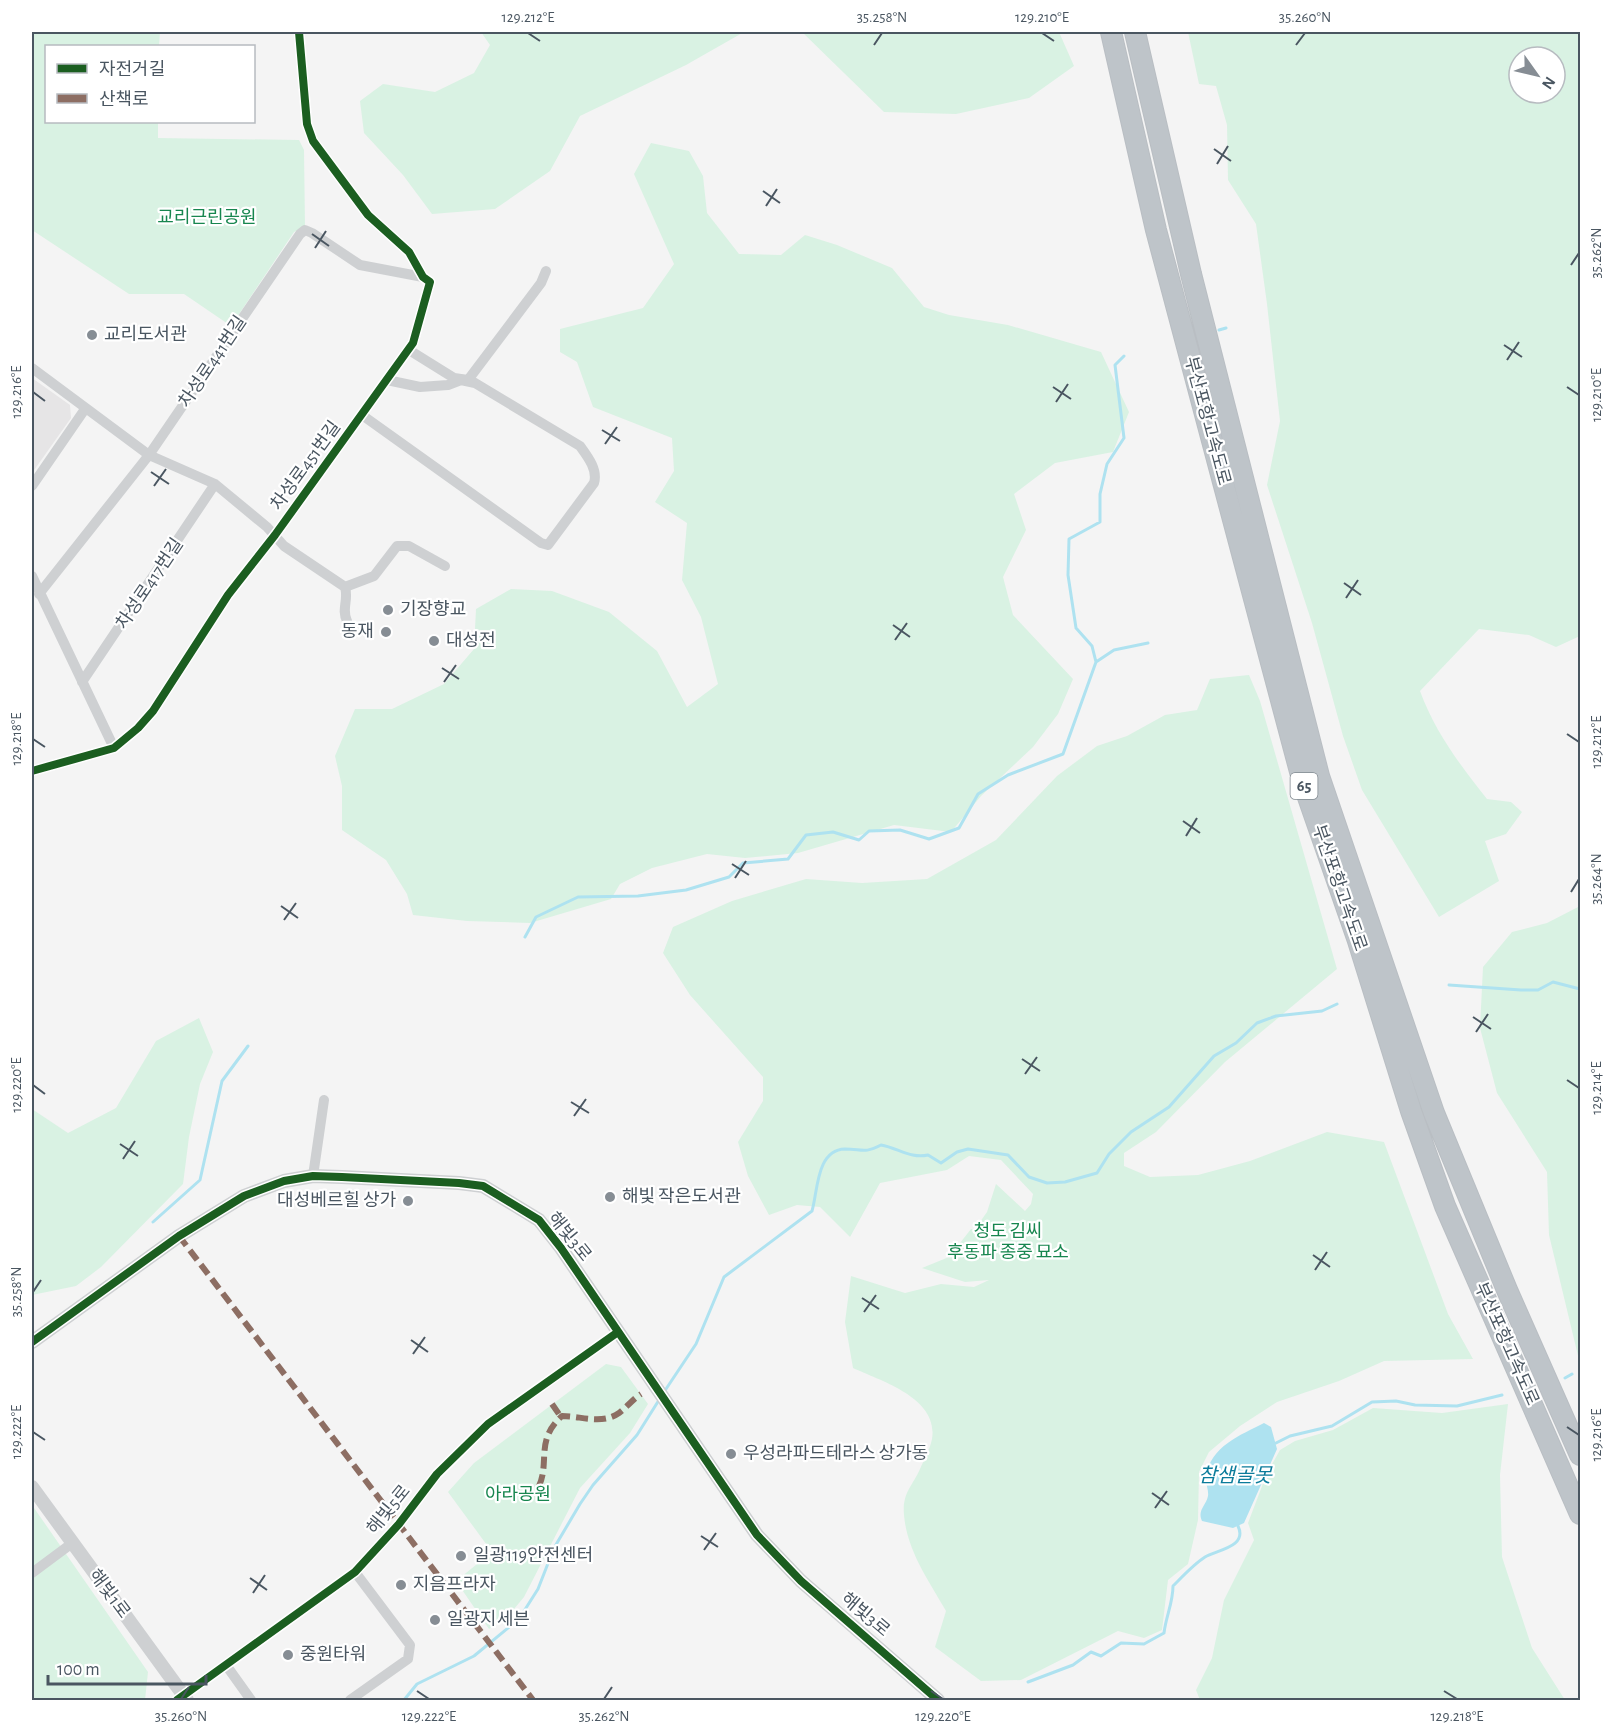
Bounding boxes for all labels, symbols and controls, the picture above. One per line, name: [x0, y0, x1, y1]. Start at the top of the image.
text: 129.212°E: [502, 10, 554, 25]
text: 35.258°N: [857, 10, 907, 25]
text: 129.210°E: [1015, 10, 1069, 25]
text: 35.260°N: [1279, 10, 1331, 25]
legend: [45, 45, 255, 123]
north arrow: [1507, 45, 1567, 105]
text: 자전거길: [99, 60, 165, 79]
text: N: [1539, 74, 1558, 92]
text: 산책로: [99, 90, 149, 109]
park label: 교리근린공원: [157, 207, 257, 227]
text: 35.262°N: [1589, 227, 1604, 279]
street label: 차성로441번길: [175, 312, 250, 411]
place label: 교리도서관: [104, 324, 187, 344]
marker: 교리도서관: [85, 328, 99, 342]
street label: 부산포항고속도로: [1181, 354, 1234, 487]
text: 129.216°E: [9, 365, 24, 419]
text: 129.210°E: [1589, 368, 1604, 422]
street label: 차성로451번길: [267, 418, 344, 514]
street label: 차성로417번길: [112, 535, 187, 633]
place label: 기장향교: [400, 599, 466, 619]
marker: 기장향교: [381, 603, 395, 617]
place label: 동재: [341, 622, 374, 641]
marker: 동재: [379, 625, 393, 639]
place label: 대성전: [446, 631, 496, 650]
marker: 대성전: [427, 634, 441, 648]
text: 129.218°E: [9, 712, 24, 766]
text: 129.212°E: [1589, 716, 1604, 768]
road number: 65: [1290, 773, 1318, 799]
street label: 부산포항고속도로: [1309, 822, 1370, 954]
text: 35.264°N: [1589, 853, 1604, 905]
text: 129.220°E: [9, 1057, 24, 1113]
text: 129.214°E: [1589, 1061, 1604, 1115]
place label: 해빛 작은도서관: [622, 1187, 741, 1206]
place label: 대성베르힐 상가: [277, 1190, 396, 1210]
marker: 해빛 작은도서관: [603, 1190, 617, 1204]
marker: 대성베르힐 상가: [401, 1194, 415, 1208]
street label: 해빛3로: [544, 1209, 595, 1265]
park label: 청도 김씨 후동파 종중 묘소: [947, 1221, 1069, 1262]
text: 35.258°N: [9, 1267, 24, 1317]
street label: 부산포항고속도로: [1471, 1279, 1542, 1408]
text: 129.222°E: [9, 1405, 24, 1459]
text: 129.216°E: [1589, 1408, 1604, 1462]
place label: 우성라파드테라스 상가동: [743, 1443, 928, 1463]
marker: 우성라파드테라스 상가동: [724, 1447, 738, 1461]
water label: 참샘골못: [1198, 1465, 1273, 1486]
street label: 해빛5로: [363, 1481, 414, 1538]
park label: 아라공원: [485, 1485, 551, 1504]
place label: 일광119안전센터: [473, 1545, 593, 1565]
marker: 일광119안전센터: [454, 1549, 468, 1563]
street label: 해빛1로: [85, 1566, 134, 1622]
place label: 지음프라자: [413, 1574, 496, 1594]
marker: 지음프라자: [394, 1578, 408, 1592]
street label: 해빛3로: [837, 1589, 893, 1640]
place label: 일광지세븐: [447, 1609, 530, 1629]
marker: 일광지세븐: [428, 1613, 442, 1627]
place label: 중원타워: [300, 1644, 366, 1664]
scale bar: [48, 1648, 206, 1686]
marker: 중원타워: [281, 1648, 295, 1662]
text: 100 m: [57, 1661, 100, 1679]
text: 35.260°N: [155, 1709, 207, 1724]
text: 129.222°E: [402, 1709, 456, 1724]
text: 35.262°N: [578, 1709, 630, 1724]
text: 129.220°E: [915, 1709, 971, 1724]
text: 129.218°E: [1430, 1709, 1484, 1724]

